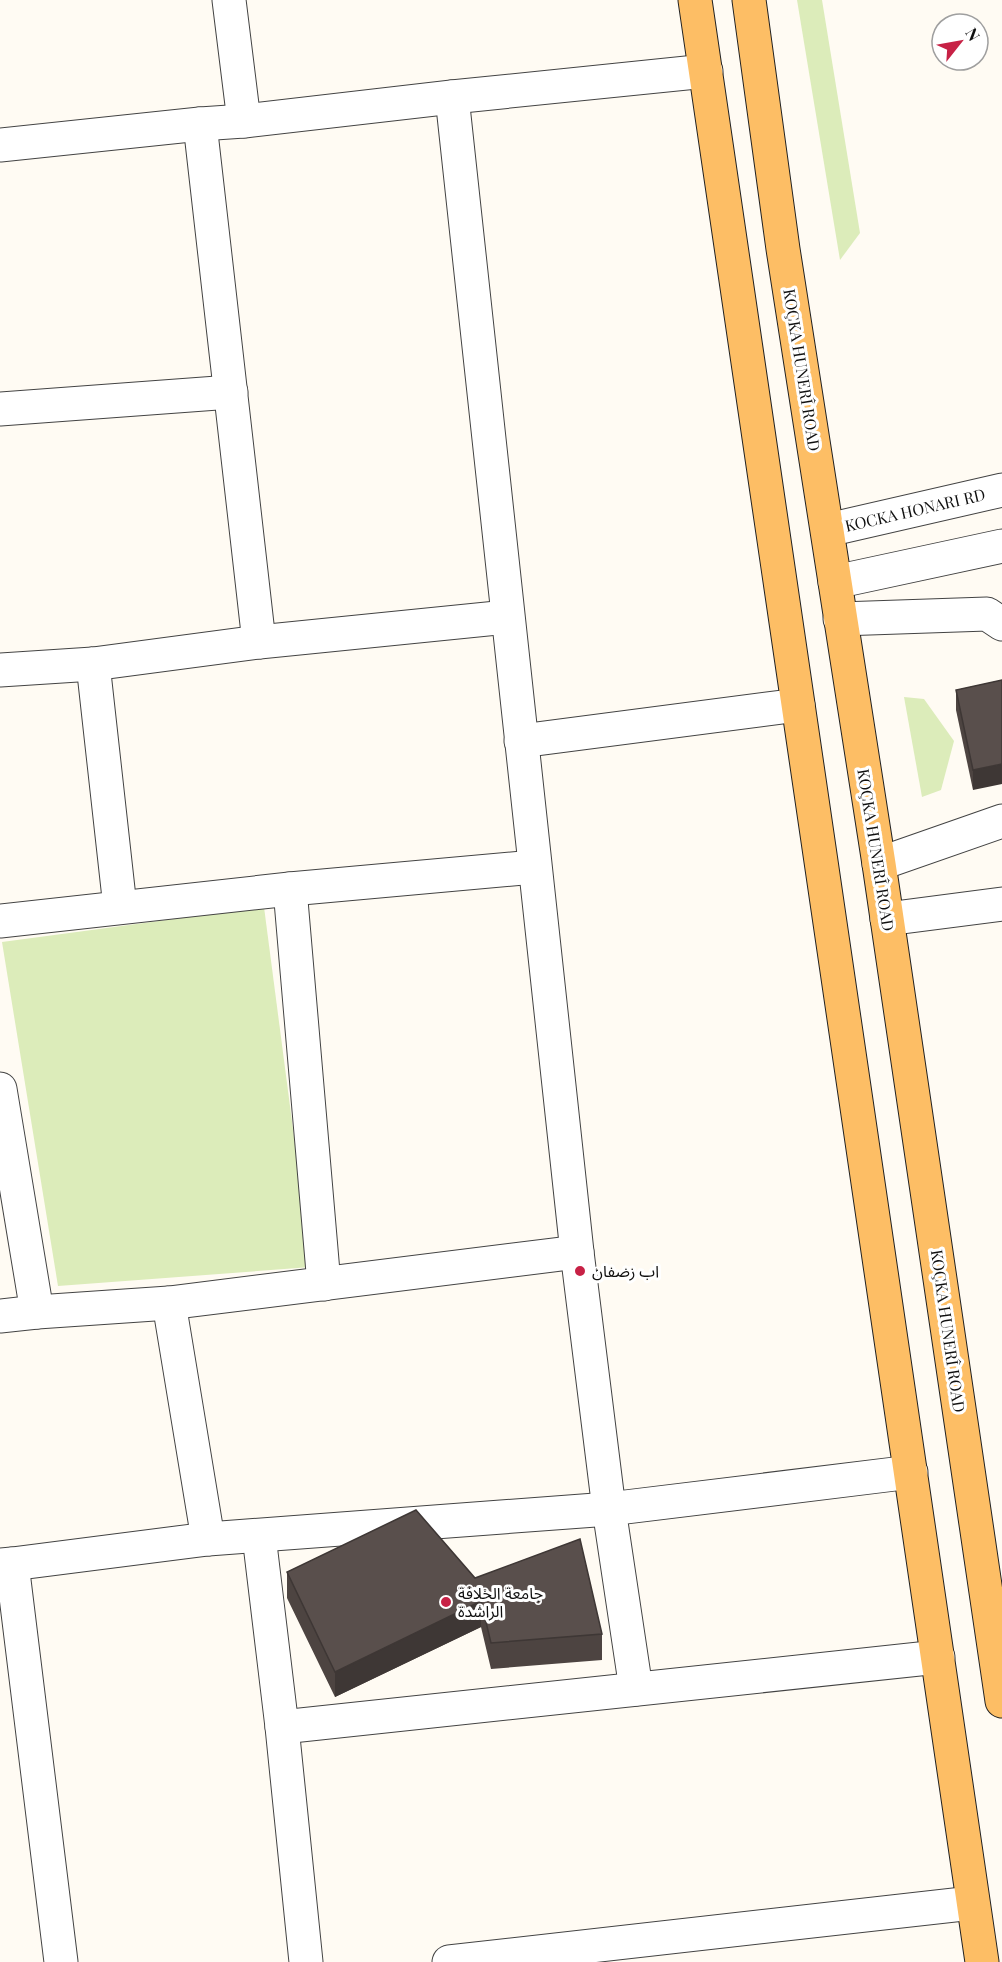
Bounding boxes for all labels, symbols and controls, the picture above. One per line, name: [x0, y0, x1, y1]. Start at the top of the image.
north arrow: [930, 12, 990, 72]
text: N: [961, 24, 985, 45]
street label: KOÇKA HUNERÎ ROAD: [779, 287, 826, 453]
street label: KOCKA HONARI RD: [843, 483, 987, 536]
street label: KOÇKA HUNERÎ ROAD: [853, 767, 900, 933]
street label: KOÇKA HUNERÎ ROAD: [927, 1248, 970, 1414]
place label: اب زضفان: [592, 1260, 659, 1281]
marker: اب زضفان: [573, 1264, 587, 1278]
place label: جامعة الخلافة الراشدة: [458, 1582, 543, 1621]
marker: جامعة الخلافة الراشدة: [439, 1595, 453, 1609]

